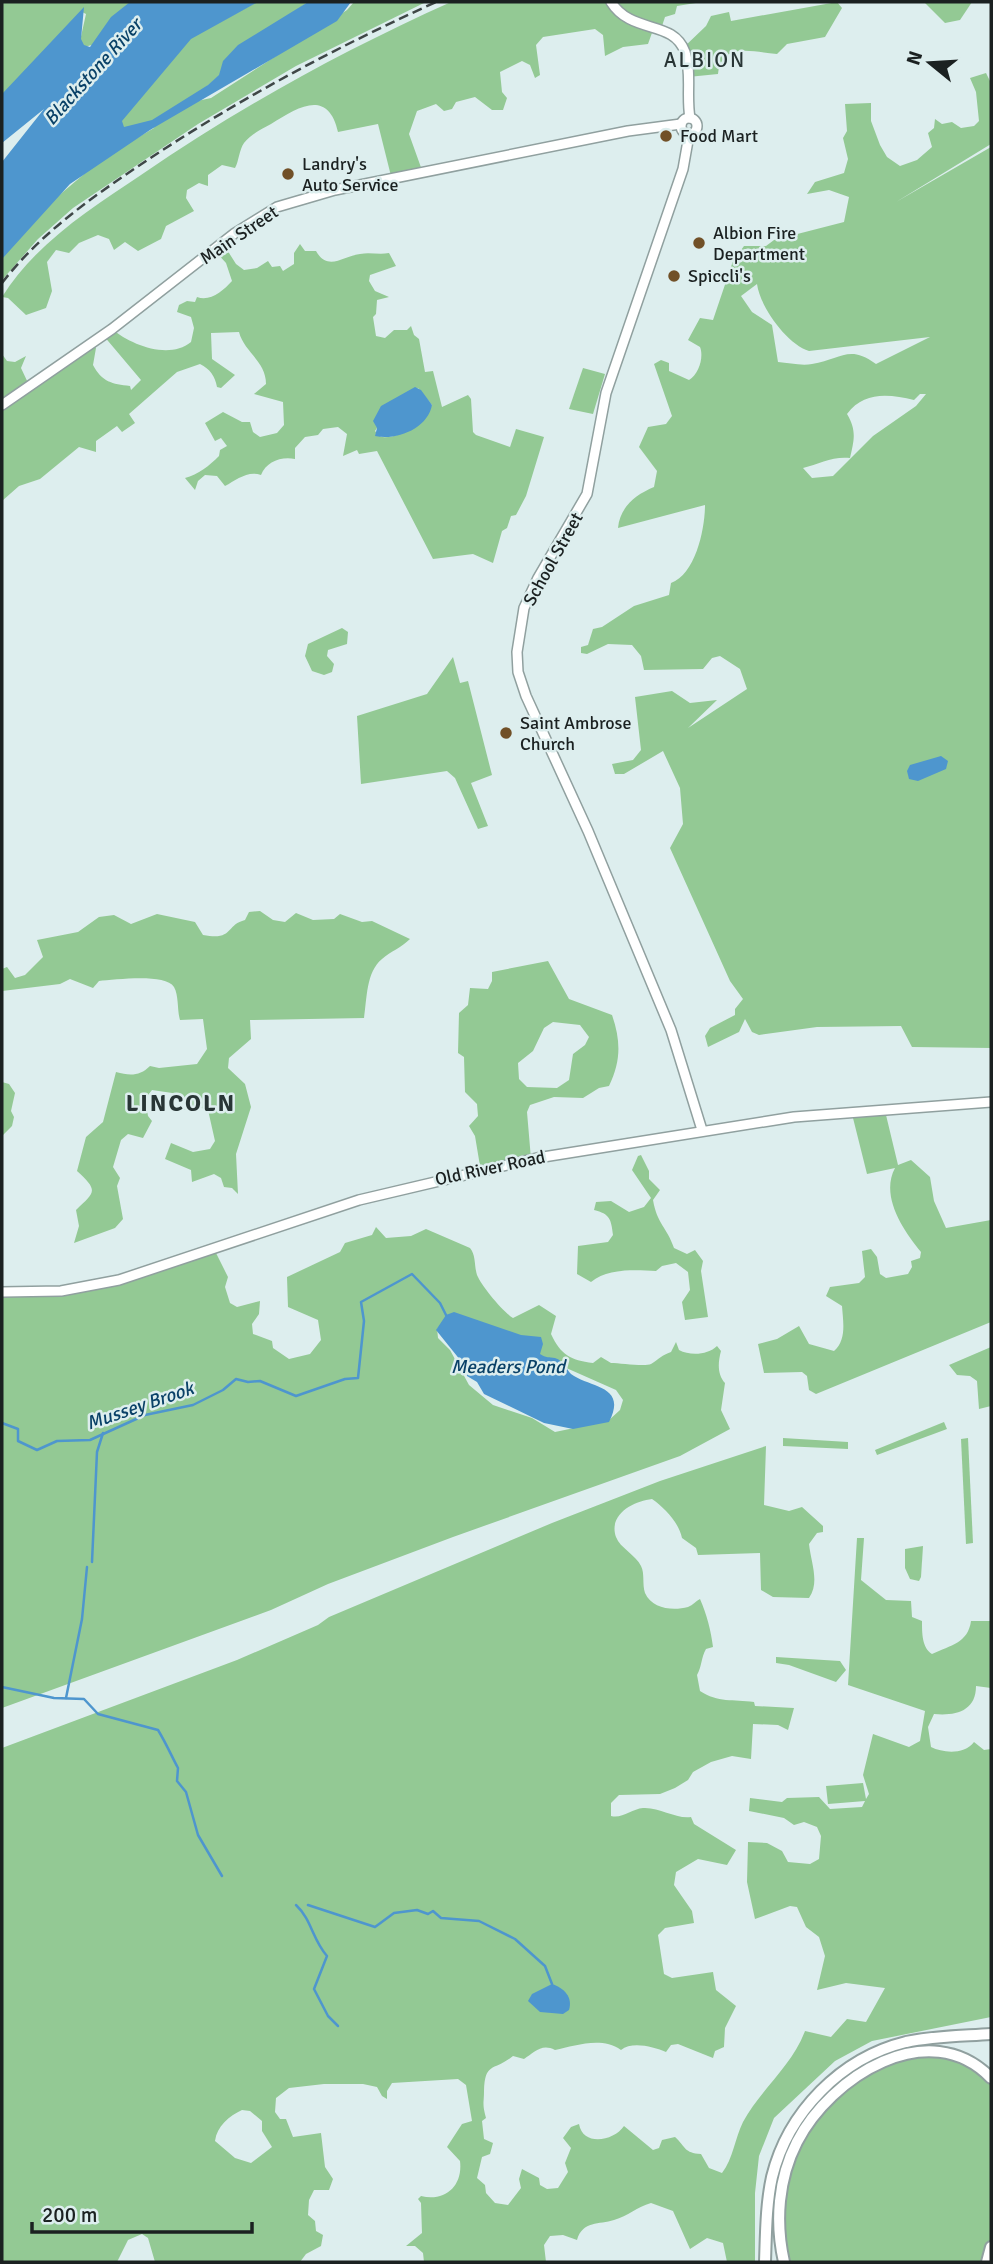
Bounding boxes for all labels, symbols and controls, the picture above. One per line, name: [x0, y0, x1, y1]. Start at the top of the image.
water label: Blackstone River: [39, 12, 149, 130]
north arrow: [895, 28, 965, 98]
district label: ALBION: [664, 47, 746, 73]
text: N: [901, 48, 928, 68]
place label: Food Mart: [680, 125, 758, 147]
marker: Food Mart: [658, 128, 674, 144]
place label: Landry's Auto Service: [302, 153, 399, 196]
marker: Landry's Auto Service: [280, 166, 296, 182]
street label: Main Street: [196, 201, 282, 269]
place label: Albion Fire Department: [713, 222, 805, 265]
marker: Albion Fire Department: [691, 235, 707, 251]
place label: Spiccli's: [688, 265, 751, 287]
marker: Spiccli's: [666, 268, 682, 284]
street label: School Street: [518, 509, 588, 609]
place label: Saint Ambrose Church: [520, 712, 632, 755]
marker: Saint Ambrose Church: [498, 725, 514, 741]
district label: LINCOLN: [126, 1088, 236, 1118]
street label: Old River Road: [433, 1146, 547, 1190]
water label: Meaders Pond: [451, 1355, 567, 1379]
water label: Mussey Brook: [83, 1376, 198, 1436]
scale bar: [32, 2190, 252, 2234]
text: 200 m: [42, 2202, 97, 2228]

